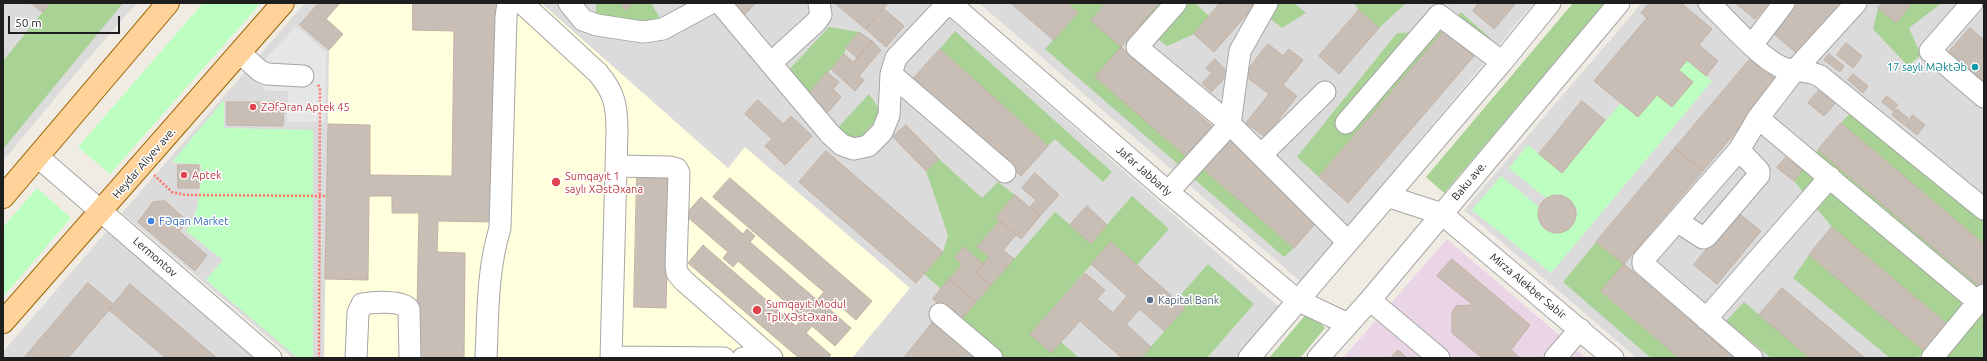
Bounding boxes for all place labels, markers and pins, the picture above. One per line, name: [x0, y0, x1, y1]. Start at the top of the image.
place label: 17 saylı Məktəb: [1887, 60, 1967, 74]
marker: 17 saylı Məktəb: [1970, 62, 1980, 72]
place label: Zəfəran Aptek 45: [261, 100, 350, 114]
marker: Zəfəran Aptek 45: [248, 102, 258, 112]
place label: Aptek: [192, 168, 222, 182]
place label: Sumqayıt 1 saylı Xəstəxana: [565, 169, 643, 195]
marker: Aptek: [179, 170, 189, 180]
marker: Sumqayıt 1 saylı Xəstəxana: [550, 176, 562, 188]
place label: Fəqan Market: [159, 214, 228, 228]
marker: Fəqan Market: [146, 216, 156, 226]
place label: Kapital Bank: [1158, 293, 1219, 307]
marker: Kapital Bank: [1145, 295, 1155, 305]
place label: Sumqayıt Modul Tpl Xəstəxana: [766, 297, 846, 323]
marker: Sumqayıt Modul Tpl Xəstəxana: [751, 304, 763, 316]

